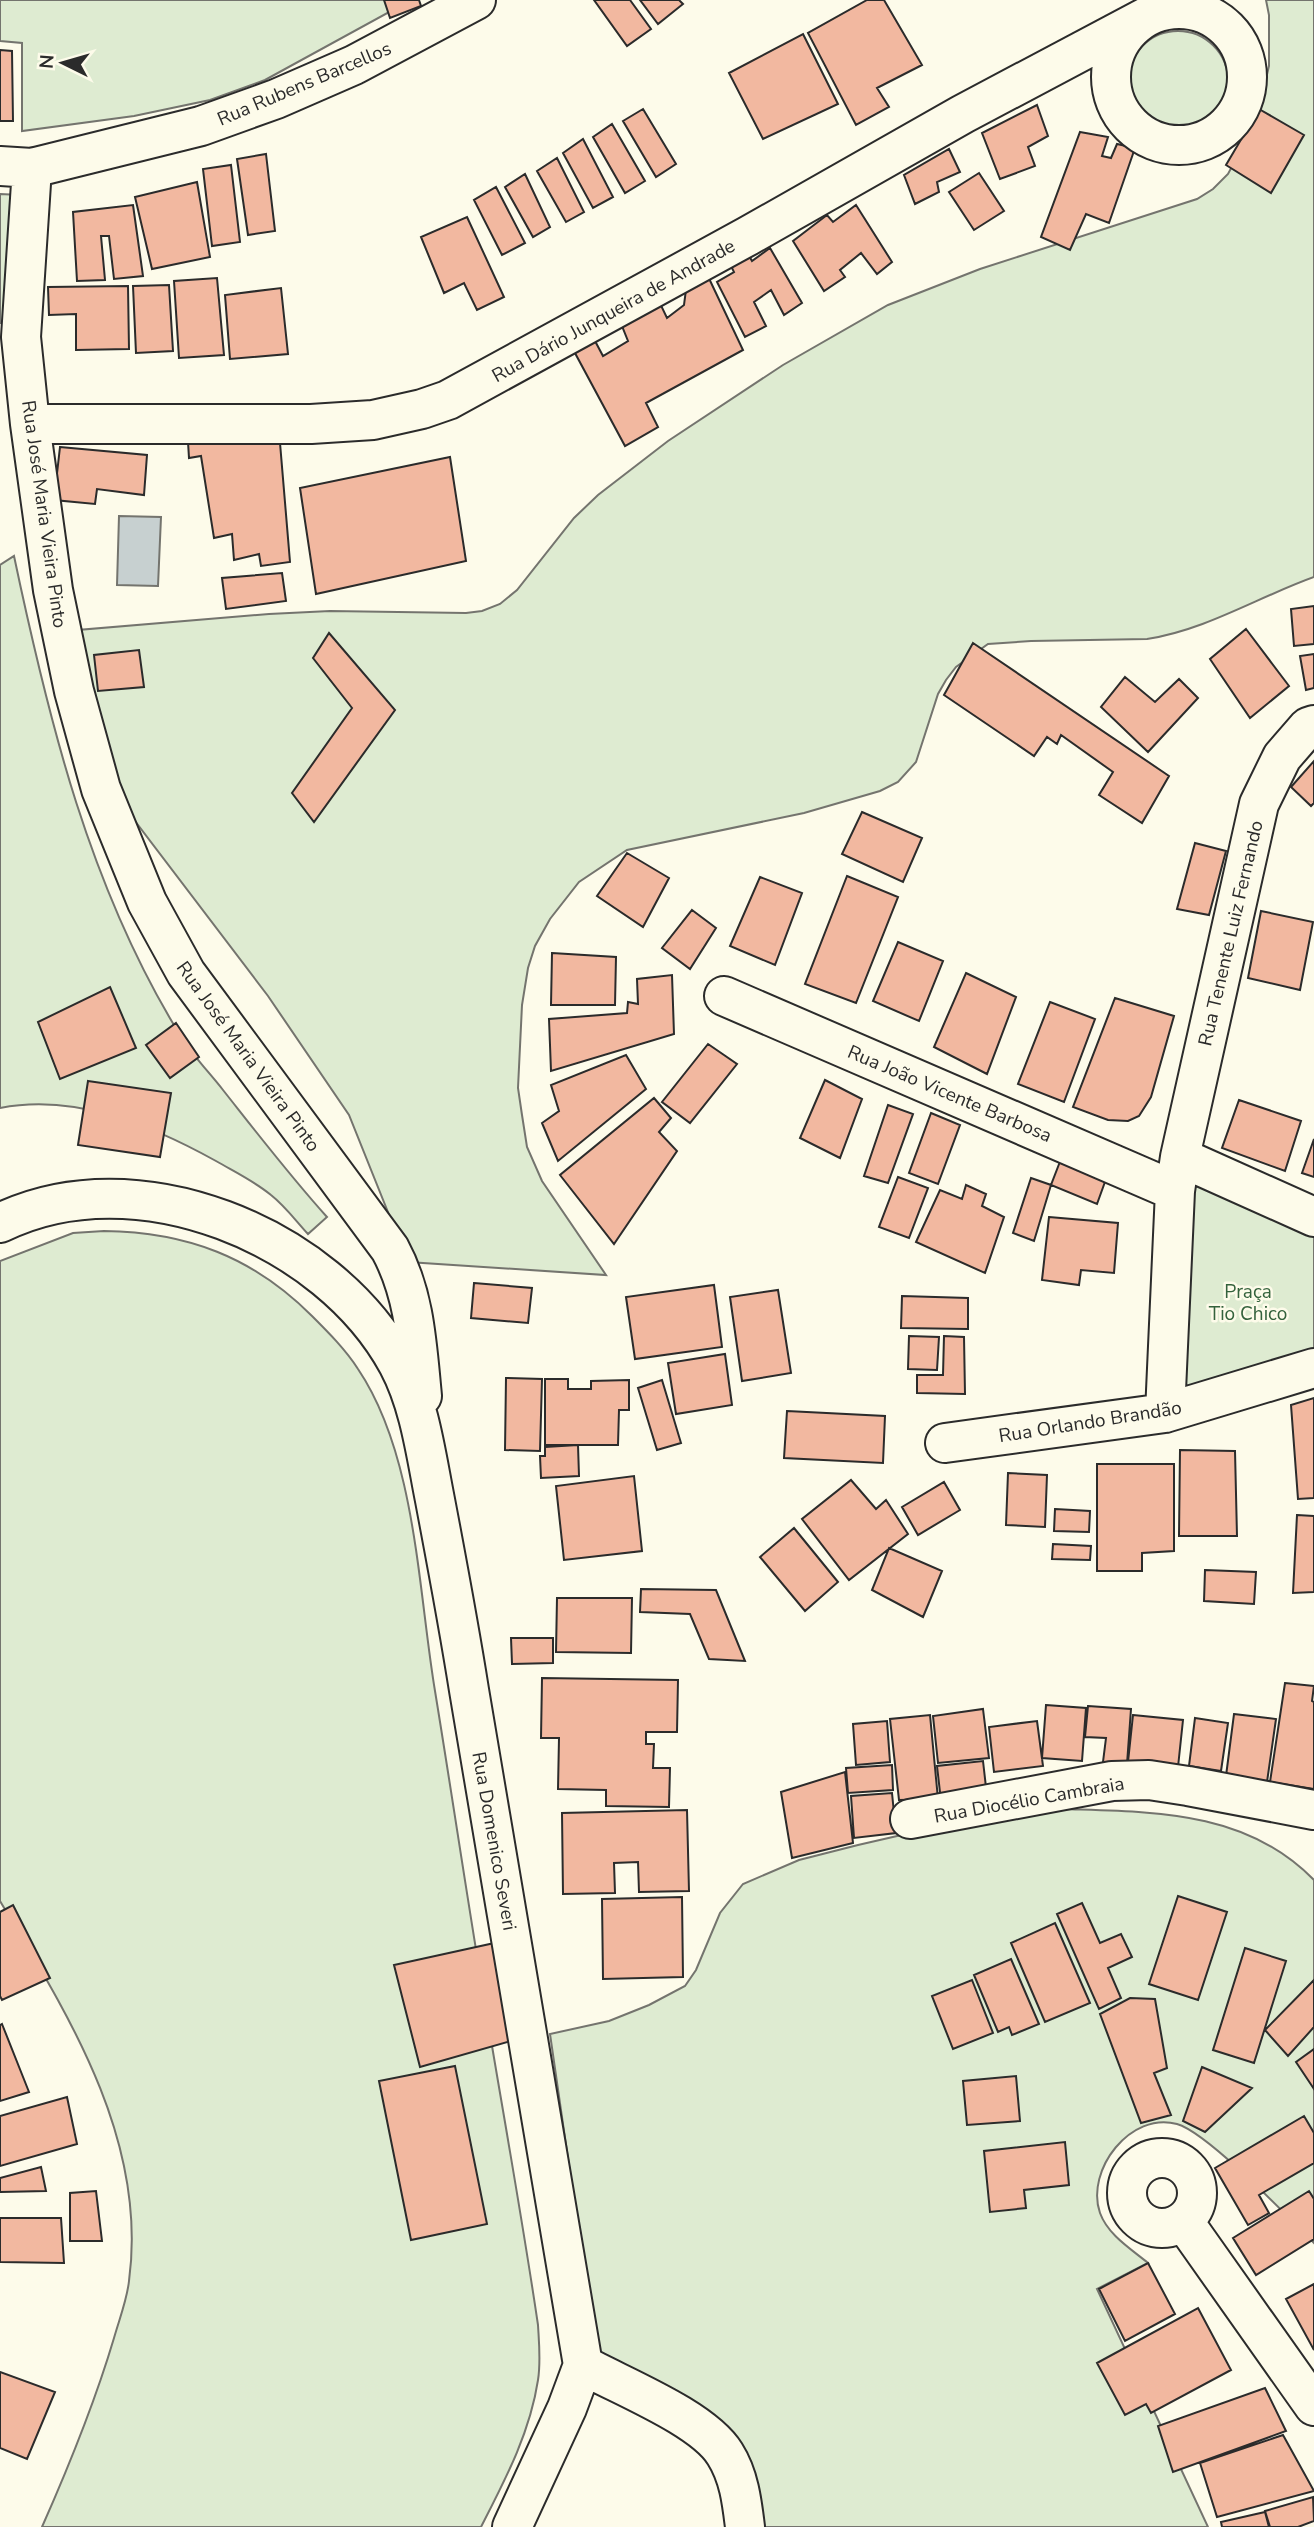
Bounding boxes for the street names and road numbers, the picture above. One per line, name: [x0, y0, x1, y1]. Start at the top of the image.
street label: Rua Rubens Barcellos: [213, 35, 395, 132]
street label: Rua Dário Junqueira de Andrade: [487, 233, 740, 389]
street label: Rua José Maria Vieira Pinto: [15, 399, 73, 630]
street label: Rua Tenente Luiz Fernando: [1192, 818, 1270, 1049]
street label: Rua José Maria Vieira Pinto: [170, 956, 326, 1157]
street label: Rua João Vicente Barbosa: [843, 1039, 1056, 1149]
street label: Rua Orlando Brandão: [997, 1395, 1183, 1449]
street label: Rua Domenico Severi: [465, 1750, 523, 1933]
street label: Rua Diocélio Cambraia: [932, 1770, 1126, 1830]

